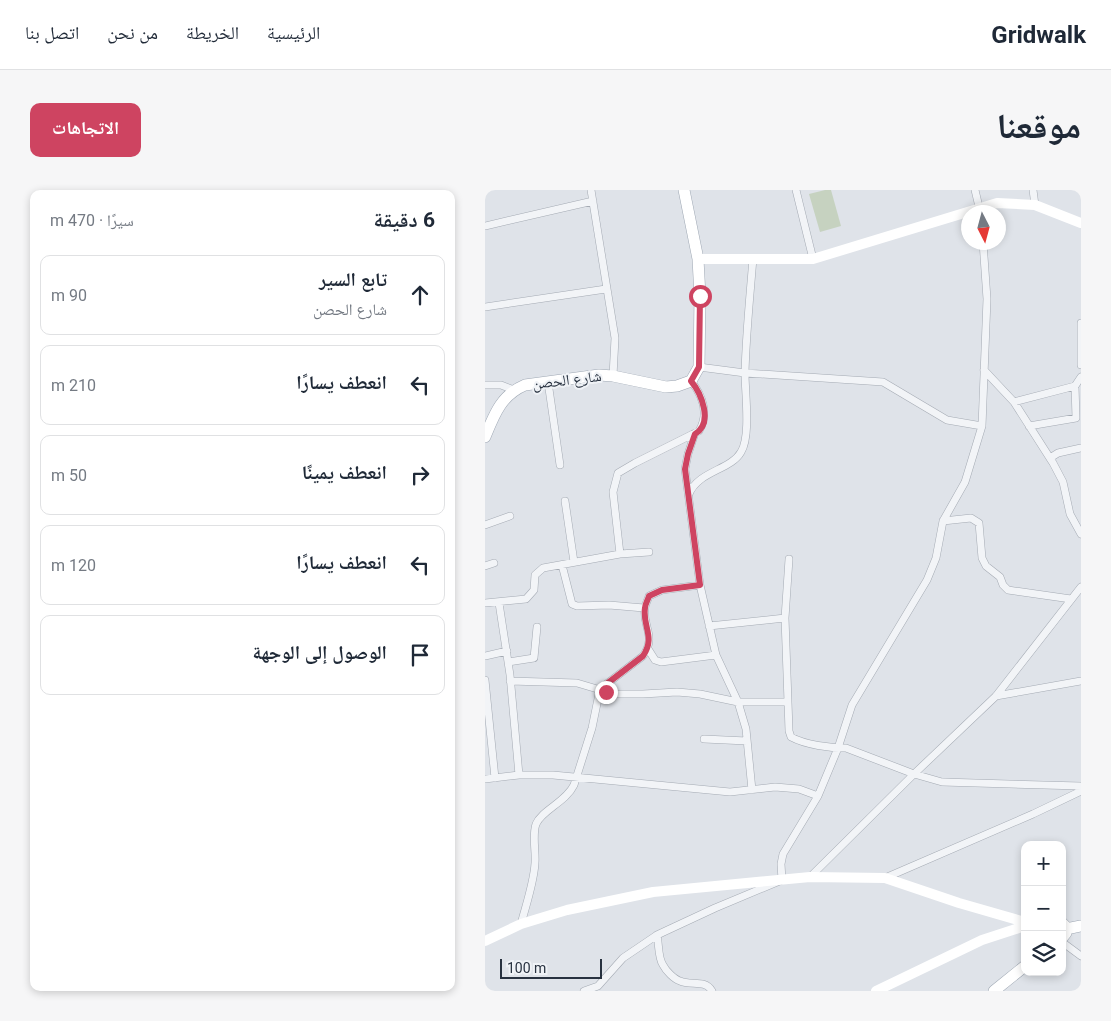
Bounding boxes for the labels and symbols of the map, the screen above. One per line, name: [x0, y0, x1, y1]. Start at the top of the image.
north arrow: [961, 205, 1006, 250]
route start: [689, 285, 712, 308]
street label: شارع الحصن: [531, 367, 603, 394]
route end: [595, 681, 618, 704]
scale bar: [500, 956, 603, 979]

